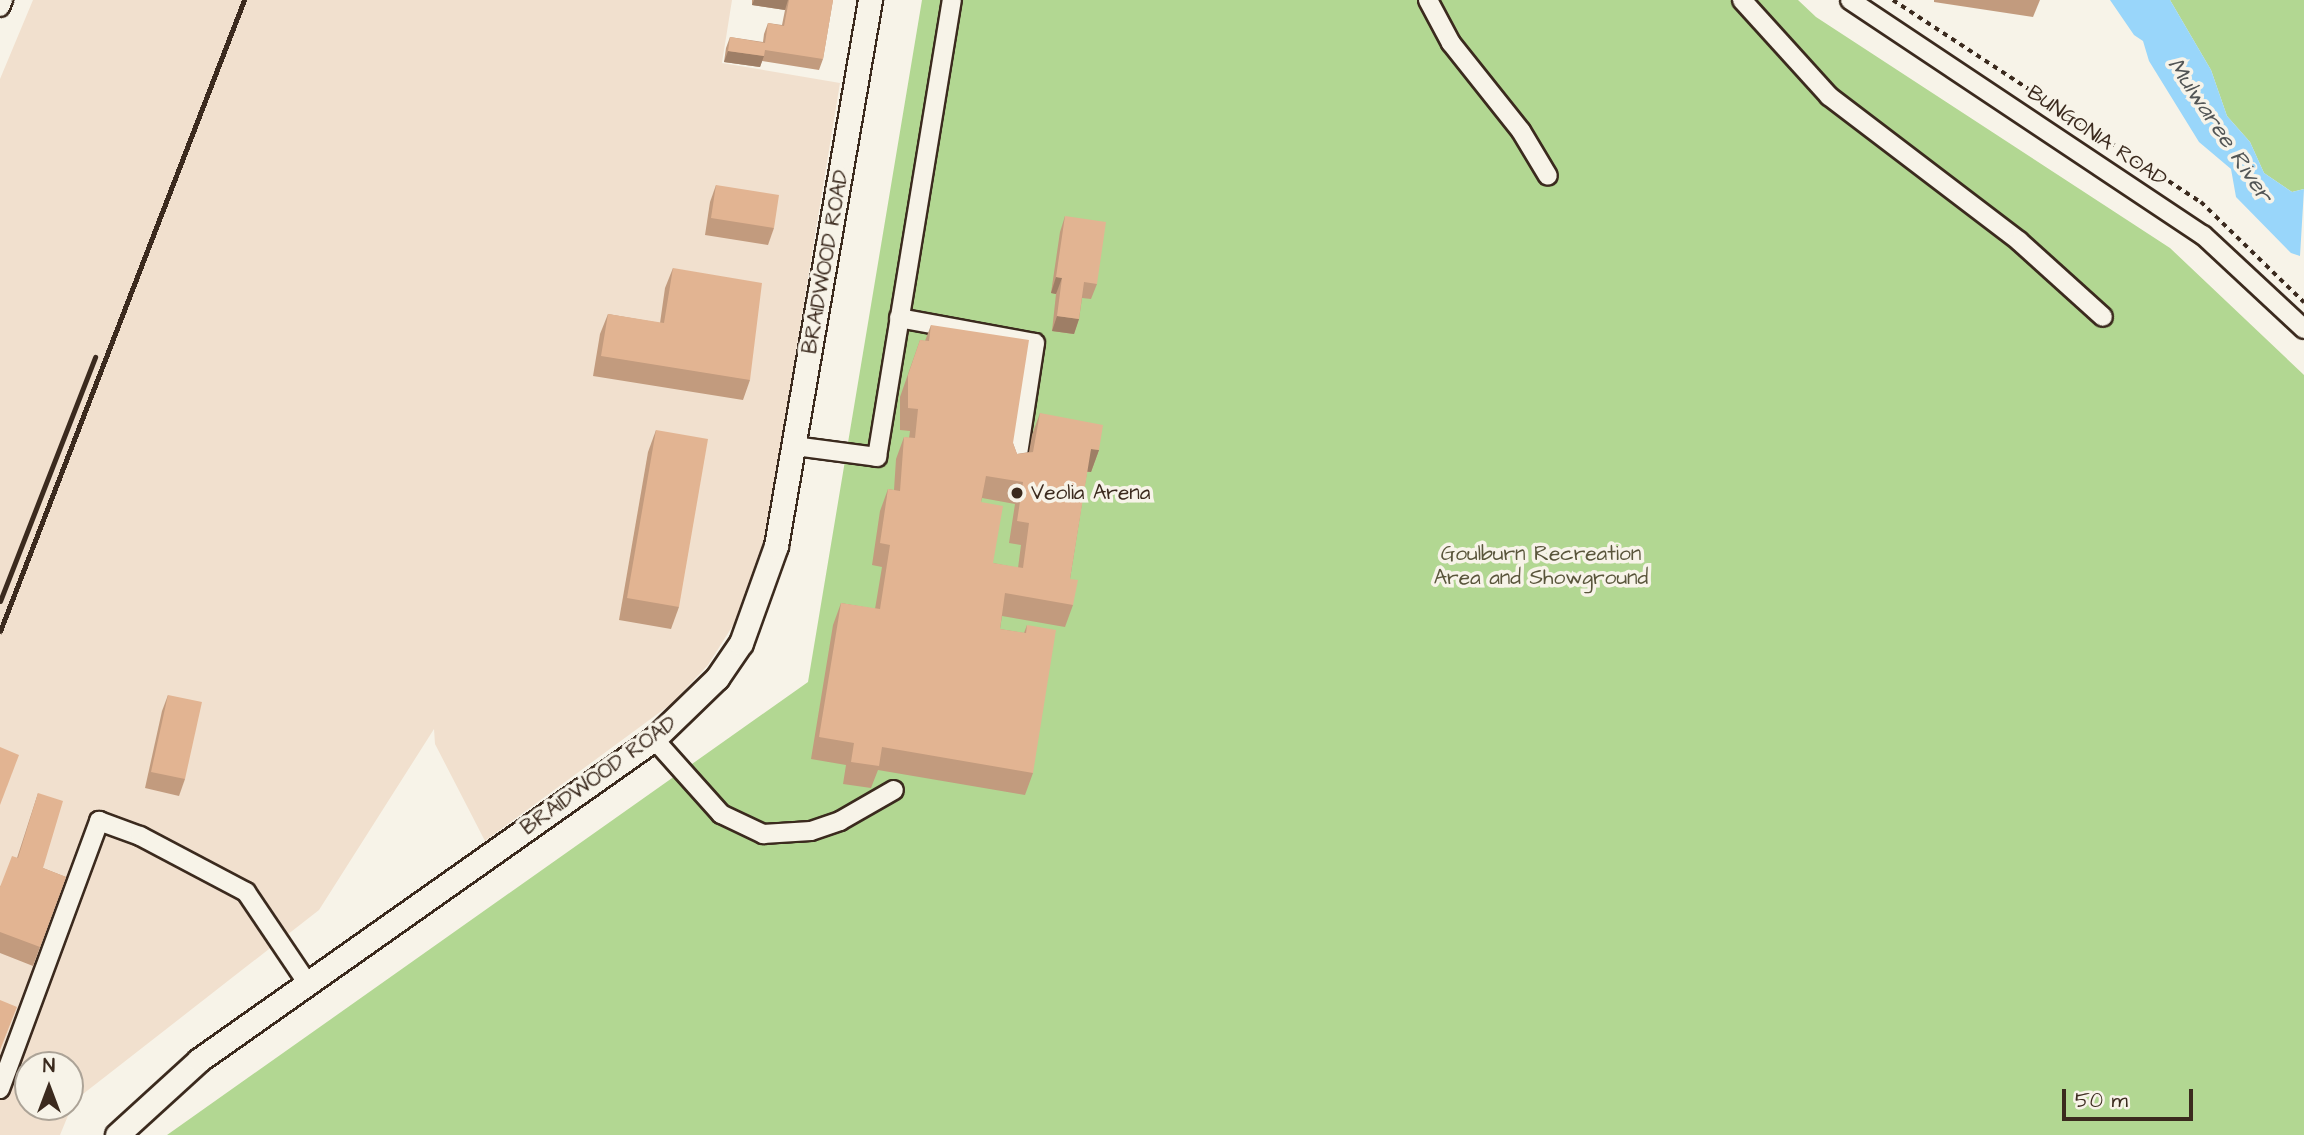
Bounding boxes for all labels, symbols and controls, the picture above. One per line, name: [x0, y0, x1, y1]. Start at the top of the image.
water label: Mulwaree River: [2161, 53, 2279, 207]
street label: BUNGONIA ROAD: [2022, 80, 2172, 192]
street label: BRAIDWOOD ROAD: [797, 168, 855, 356]
place label: Veolia Arena: [1031, 480, 1150, 506]
marker: Veolia Arena: [1009, 485, 1025, 501]
park label: Goulburn Recreation Area and Showground: [1434, 541, 1648, 591]
street label: BRAIDWOOD ROAD: [516, 711, 682, 841]
north arrow: [14, 1051, 84, 1121]
text: N: [43, 1053, 55, 1080]
scale bar: [2066, 1076, 2197, 1120]
text: 50 m: [2075, 1086, 2128, 1115]

